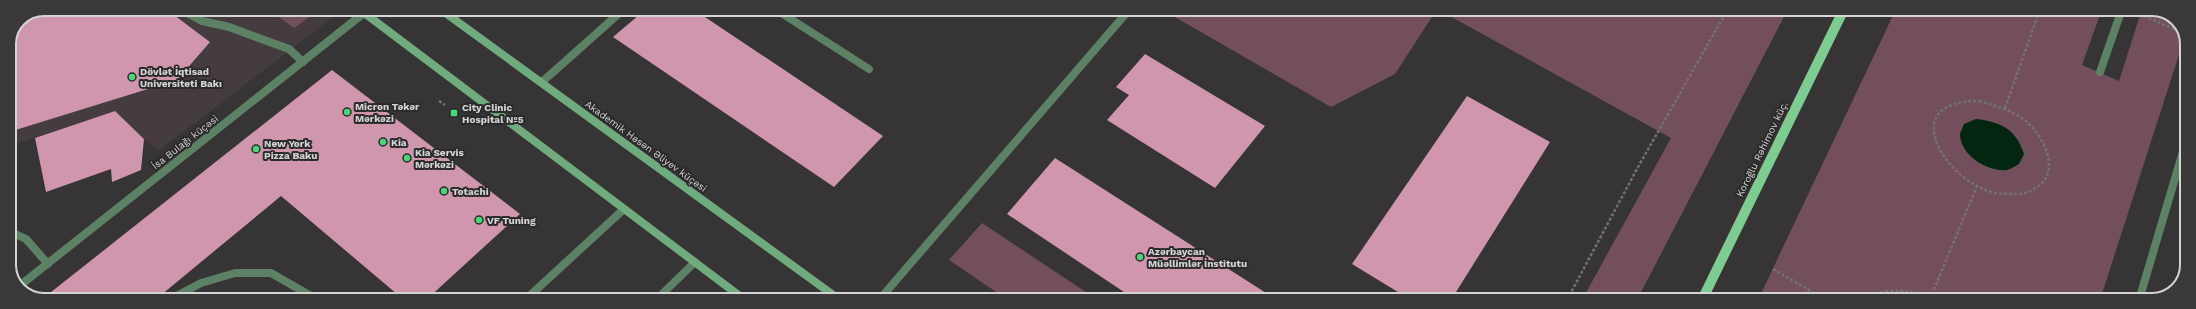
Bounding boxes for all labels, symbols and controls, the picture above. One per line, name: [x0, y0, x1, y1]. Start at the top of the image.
place label: Dövlət İqtisad Universiteti Bakı: [140, 66, 222, 89]
marker: Dövlət İqtisad Universiteti Bakı: [127, 72, 137, 82]
street label: Akademik Həsən Əliyev küçəsi: [583, 98, 709, 194]
street label: Koroğlu Rəhimov küç.: [1734, 99, 1790, 199]
place label: Micron Təkər Mərkəzi: [355, 101, 420, 124]
place label: City Clinic Hospital №5: [462, 102, 524, 125]
marker: Micron Təkər Mərkəzi: [342, 107, 352, 117]
marker: City Clinic Hospital №5: [449, 108, 459, 118]
street label: İsa Bulağı küçəsi: [150, 113, 220, 171]
marker: Kia: [378, 137, 388, 147]
place label: Kia: [391, 137, 407, 148]
place label: New York Pizza Baku: [264, 138, 317, 161]
marker: New York Pizza Baku: [251, 144, 261, 154]
place label: Kia Servis Mərkəzi: [415, 147, 464, 170]
marker: Kia Servis Mərkəzi: [402, 153, 412, 163]
marker: Totachi: [439, 186, 449, 196]
place label: Totachi: [452, 186, 489, 197]
marker: VF Tuning: [474, 215, 484, 225]
place label: VF Tuning: [487, 215, 536, 226]
place label: Azərbaycan Müəllimlər İnstitutu: [1148, 246, 1247, 269]
marker: Azərbaycan Müəllimlər İnstitutu: [1135, 252, 1145, 262]

